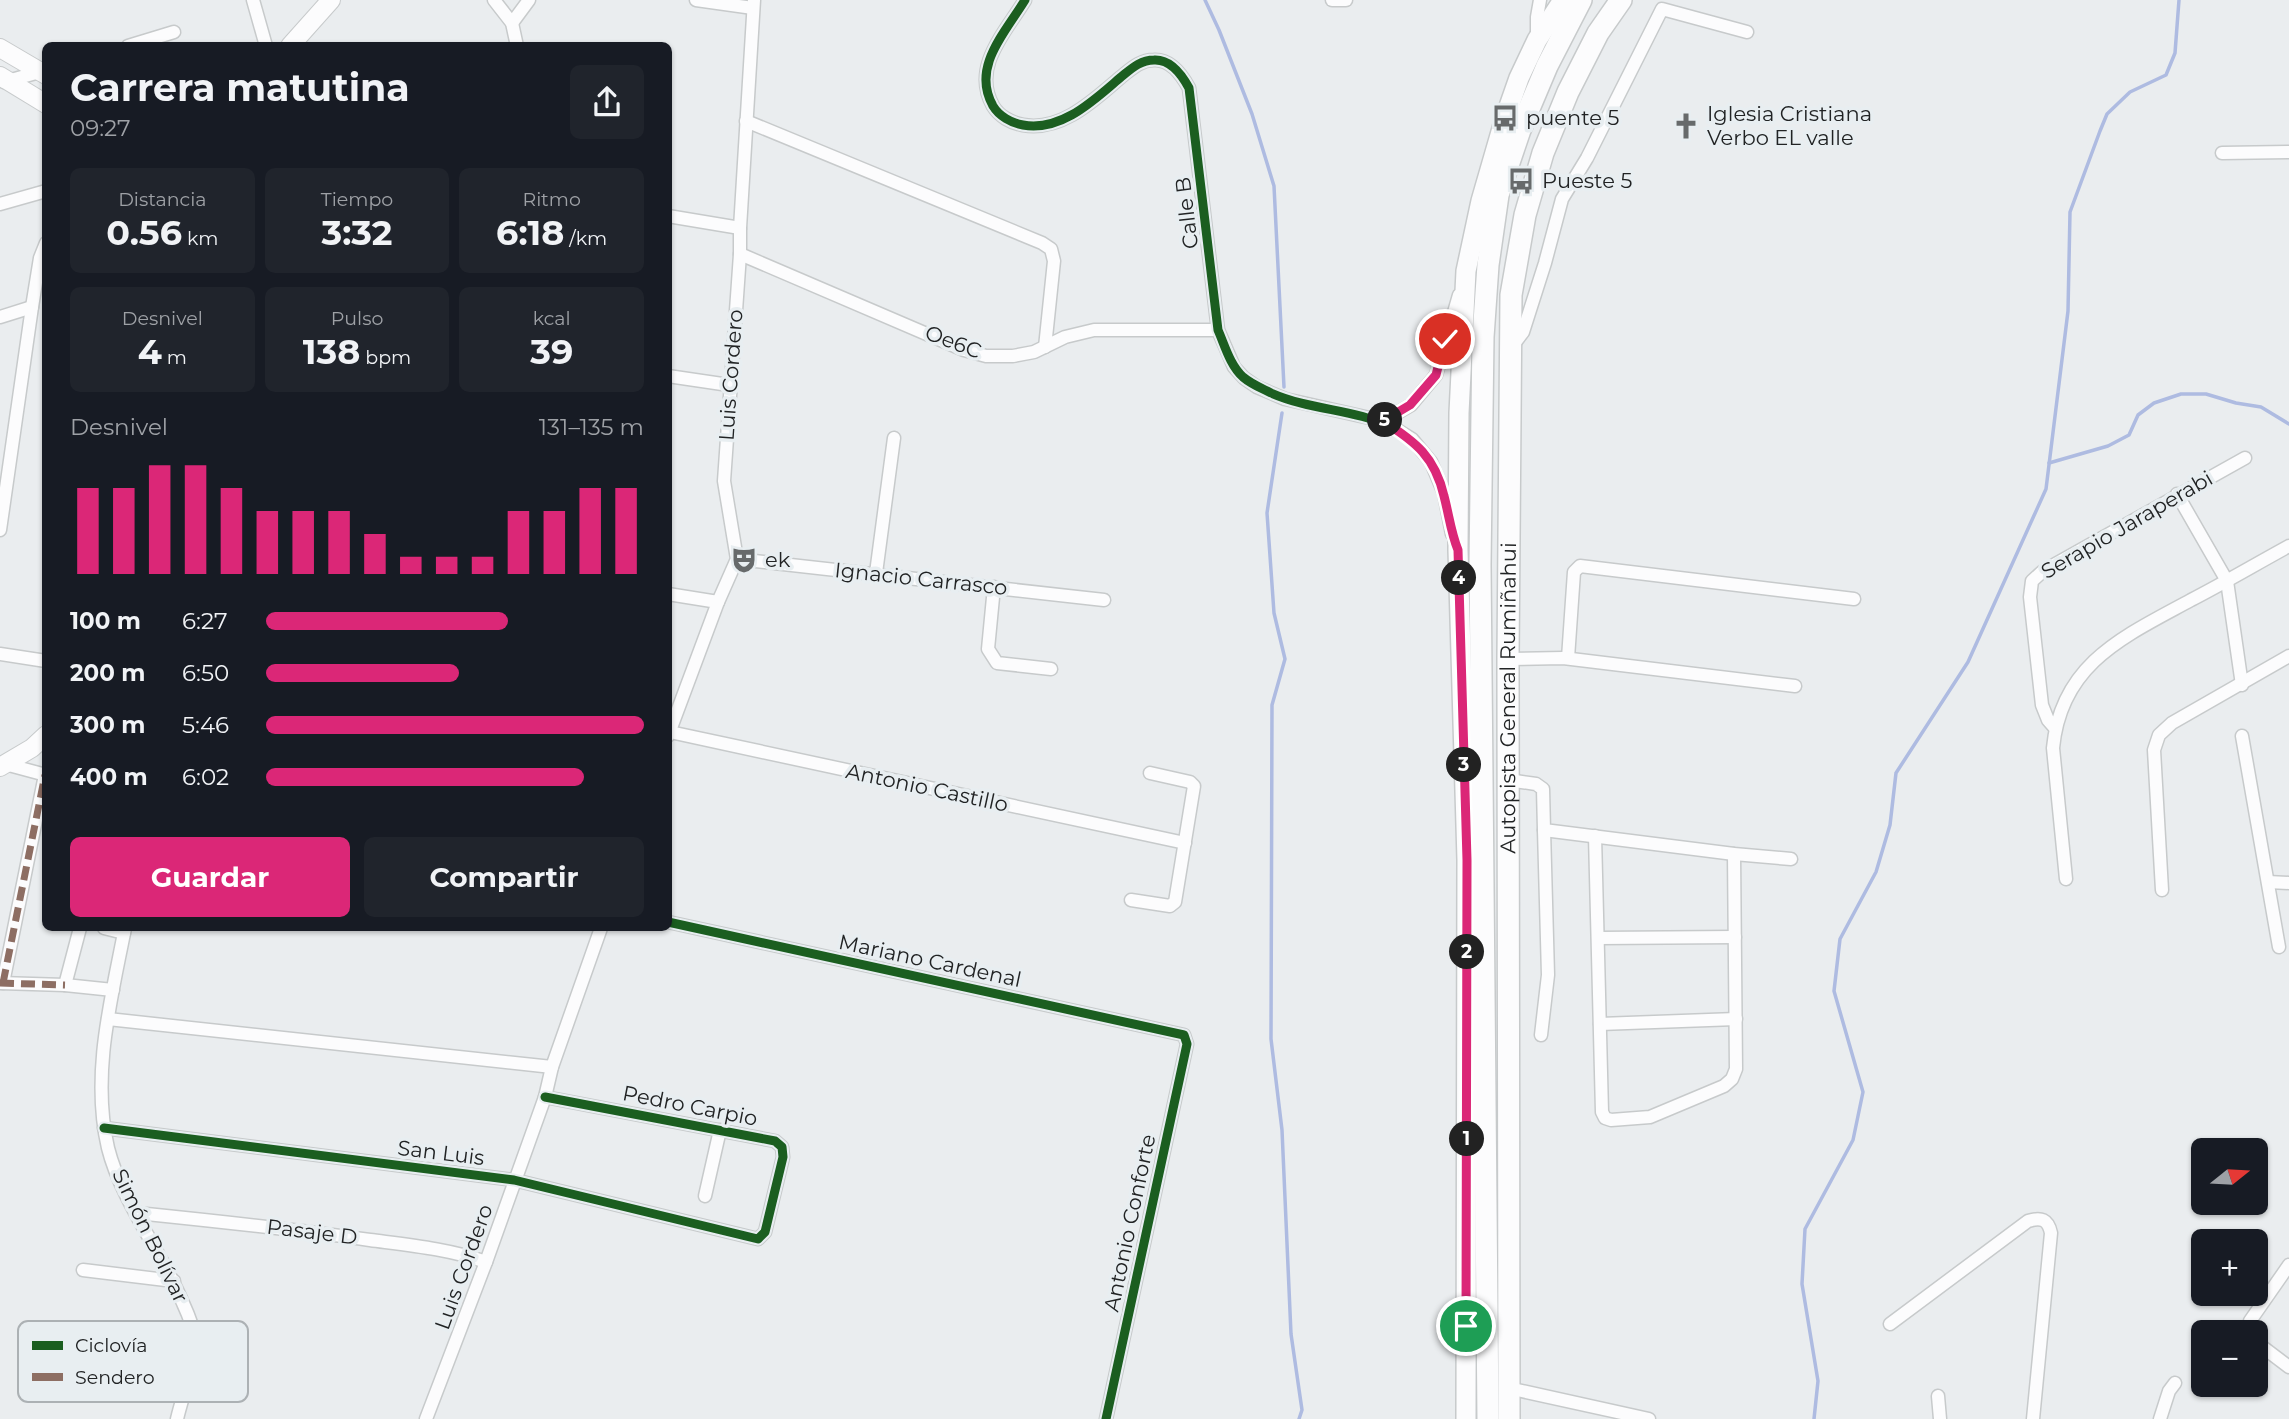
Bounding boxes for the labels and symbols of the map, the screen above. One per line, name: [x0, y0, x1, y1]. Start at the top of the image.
place label: Iglesia Cristiana Verbo EL valle: [1707, 101, 1872, 150]
bus stop icon: puente 5: [1490, 103, 1520, 133]
place label: puente 5: [1526, 105, 1620, 130]
church icon: Iglesia Cristiana Verbo EL valle: [1671, 111, 1701, 141]
bus stop icon: Pueste 5: [1506, 166, 1536, 196]
place label: Pueste 5: [1542, 168, 1632, 193]
street label: Calle B: [1170, 176, 1203, 251]
street label: Luis Cordero: [713, 308, 748, 442]
pin: [1415, 309, 1475, 369]
street label: Oe6C: [922, 319, 985, 364]
pin: 5: [1368, 402, 1402, 438]
street label: Serapio Jaraperabi: [2037, 465, 2217, 584]
street label: Autopista General Rumiñahui: [1495, 542, 1521, 854]
theatre icon: ek: [729, 545, 759, 575]
place label: ek: [765, 547, 791, 572]
street label: Ignacio Carrasco: [833, 557, 1009, 600]
pin: 4: [1442, 560, 1476, 596]
pin: 3: [1446, 748, 1482, 782]
street label: Antonio Castillo: [844, 758, 1010, 817]
street label: Mariano Cardenal: [837, 929, 1024, 992]
pin: 2: [1450, 934, 1484, 970]
street label: Pedro Carpio: [620, 1080, 760, 1131]
pin: 1: [1450, 1122, 1484, 1156]
street label: Antonio Conforte: [1099, 1132, 1161, 1314]
street label: San Luis: [396, 1135, 486, 1170]
north arrow: [2191, 1138, 2268, 1214]
street label: Simón Bolívar: [107, 1165, 194, 1307]
street label: Luis Cordero: [429, 1201, 498, 1333]
street label: Pasaje D: [265, 1214, 359, 1249]
pin: [1436, 1296, 1496, 1356]
legend: [18, 1321, 248, 1402]
text: Ciclovía: [75, 1334, 148, 1357]
text: Sendero: [75, 1366, 155, 1389]

